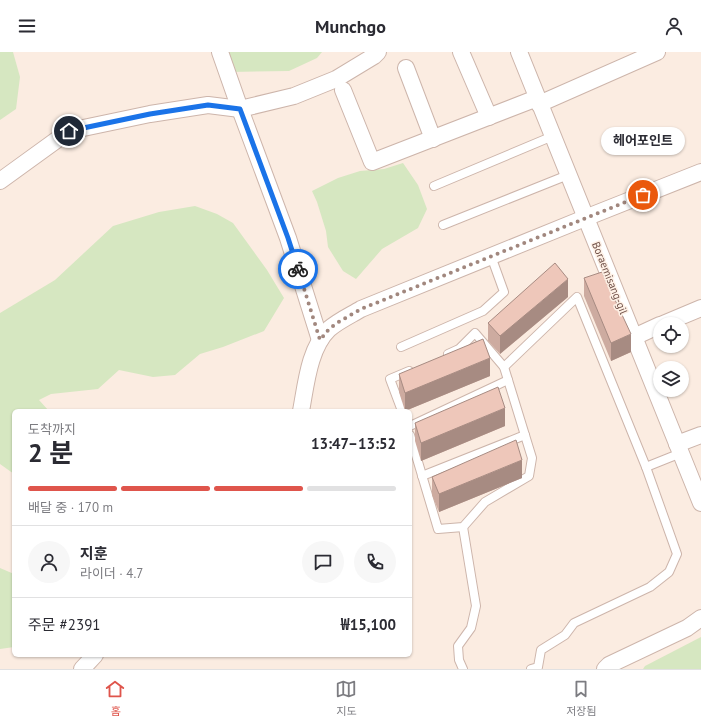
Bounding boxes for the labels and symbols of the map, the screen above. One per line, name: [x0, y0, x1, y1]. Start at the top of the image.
pin: [52, 114, 86, 148]
callout: 헤어포인트: [601, 127, 685, 155]
pin: [626, 178, 660, 212]
street label: Boraemisang-gil: [589, 240, 631, 317]
courier: [278, 249, 318, 289]

